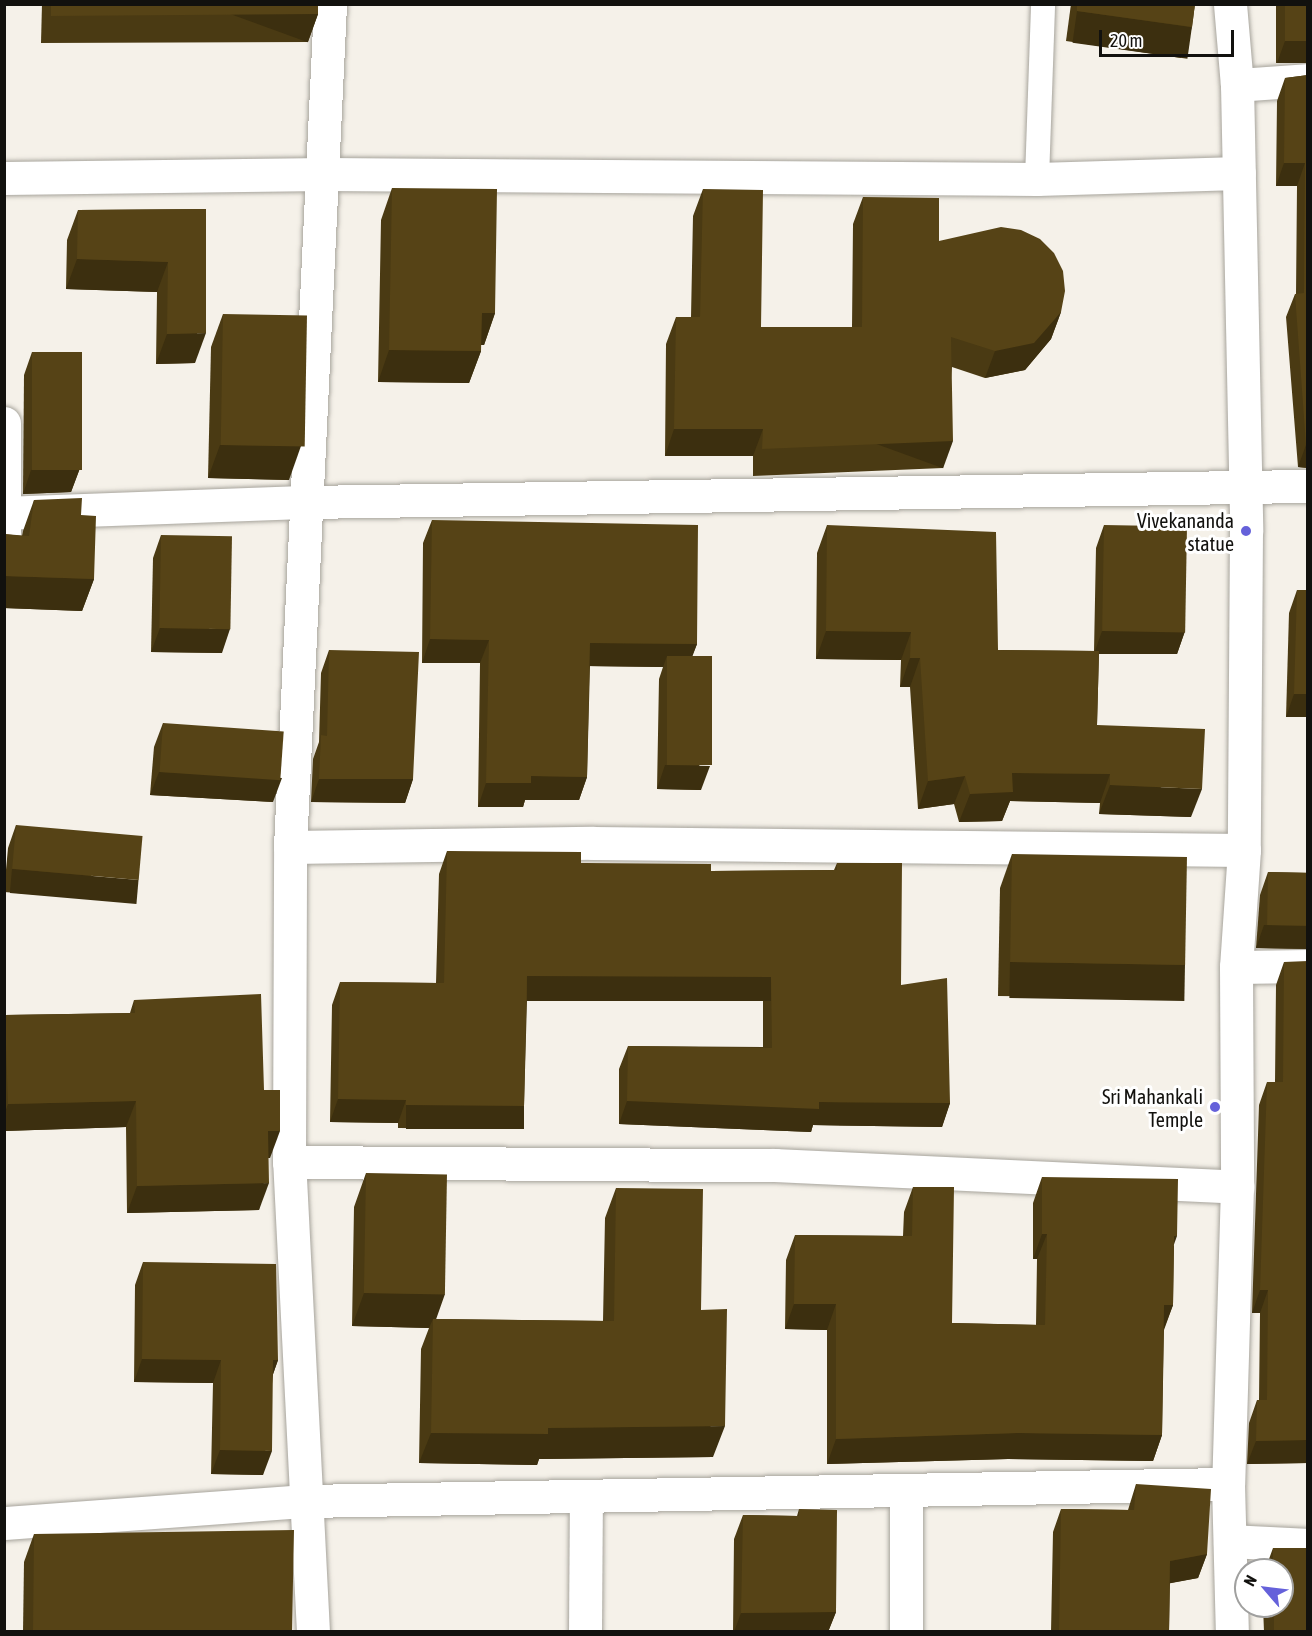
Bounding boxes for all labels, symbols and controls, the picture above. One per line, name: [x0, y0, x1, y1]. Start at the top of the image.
scale bar: [1102, 18, 1237, 56]
text: 20 m: [1110, 30, 1142, 51]
place label: Vivekananda statue: [1137, 508, 1234, 555]
marker: Vivekananda statue: [1239, 524, 1253, 538]
place label: Sri Mahankali Temple: [1102, 1084, 1203, 1131]
marker: Sri Mahankali Temple: [1208, 1100, 1222, 1114]
north arrow: [1234, 1558, 1294, 1618]
text: N: [1240, 1572, 1260, 1589]

